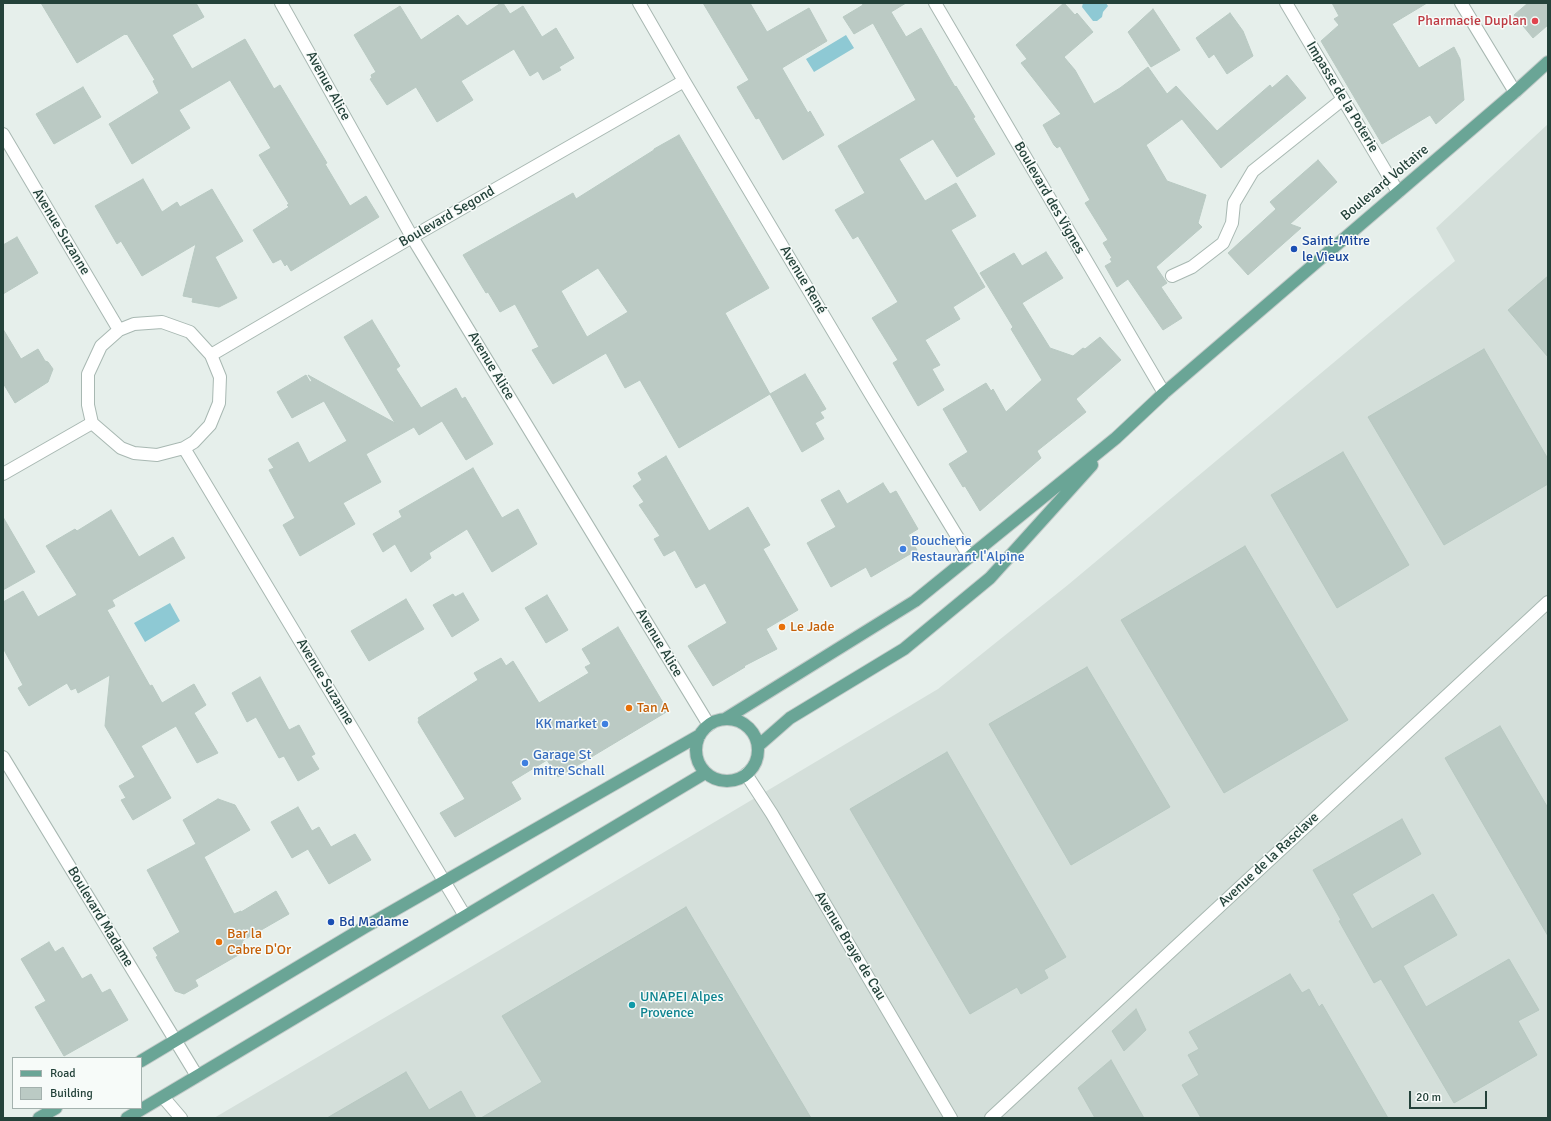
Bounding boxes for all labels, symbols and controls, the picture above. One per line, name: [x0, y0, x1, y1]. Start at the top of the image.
place label: Pharmacie Duplan: [1417, 13, 1527, 29]
marker: Pharmacie Duplan: [1530, 16, 1540, 26]
street label: Impasse de la Poterie: [1302, 38, 1382, 156]
street label: Avenue Alice: [302, 48, 354, 124]
street label: Boulevard des Vignes: [1010, 139, 1088, 257]
street label: Boulevard Voltaire: [1338, 141, 1432, 225]
street label: Boulevard Segond: [396, 183, 498, 251]
street label: Avenue Suzanne: [29, 186, 93, 278]
place label: Saint-Mitre le Vieux: [1302, 233, 1370, 266]
street label: Avenue René: [776, 243, 830, 317]
marker: Saint-Mitre le Vieux: [1289, 244, 1299, 254]
street label: Avenue Alice: [464, 329, 518, 403]
place label: Boucherie Restaurant l'Alpine: [911, 533, 1025, 566]
marker: Boucherie Restaurant l'Alpine: [898, 544, 908, 554]
street label: Avenue Alice: [632, 606, 686, 680]
place label: Le Jade: [790, 619, 834, 635]
marker: Le Jade: [777, 622, 787, 632]
street label: Avenue Suzanne: [293, 636, 357, 728]
place label: Tan A: [637, 700, 669, 716]
marker: Tan A: [624, 703, 634, 713]
place label: KK market: [535, 716, 597, 732]
marker: KK market: [600, 719, 610, 729]
place label: Garage St mitre Schall: [533, 747, 605, 780]
marker: Garage St mitre Schall: [520, 758, 530, 768]
street label: Avenue de la Rasclave: [1215, 809, 1323, 911]
street label: Boulevard Madame: [63, 864, 137, 970]
street label: Avenue Braye de Cau: [811, 888, 889, 1004]
place label: Bd Madame: [339, 914, 409, 930]
marker: Bd Madame: [326, 917, 336, 927]
place label: Bar la Cabre D'Or: [227, 926, 291, 958]
marker: Bar la Cabre D'Or: [214, 937, 224, 947]
place label: UNAPEI Alpes Provence: [640, 989, 724, 1022]
marker: UNAPEI Alpes Provence: [627, 1000, 637, 1010]
legend: [12, 1057, 142, 1109]
text: Road: [50, 1066, 76, 1081]
scale bar: [1411, 1083, 1489, 1109]
text: Building: [50, 1086, 93, 1101]
text: 20 m: [1416, 1090, 1441, 1105]

